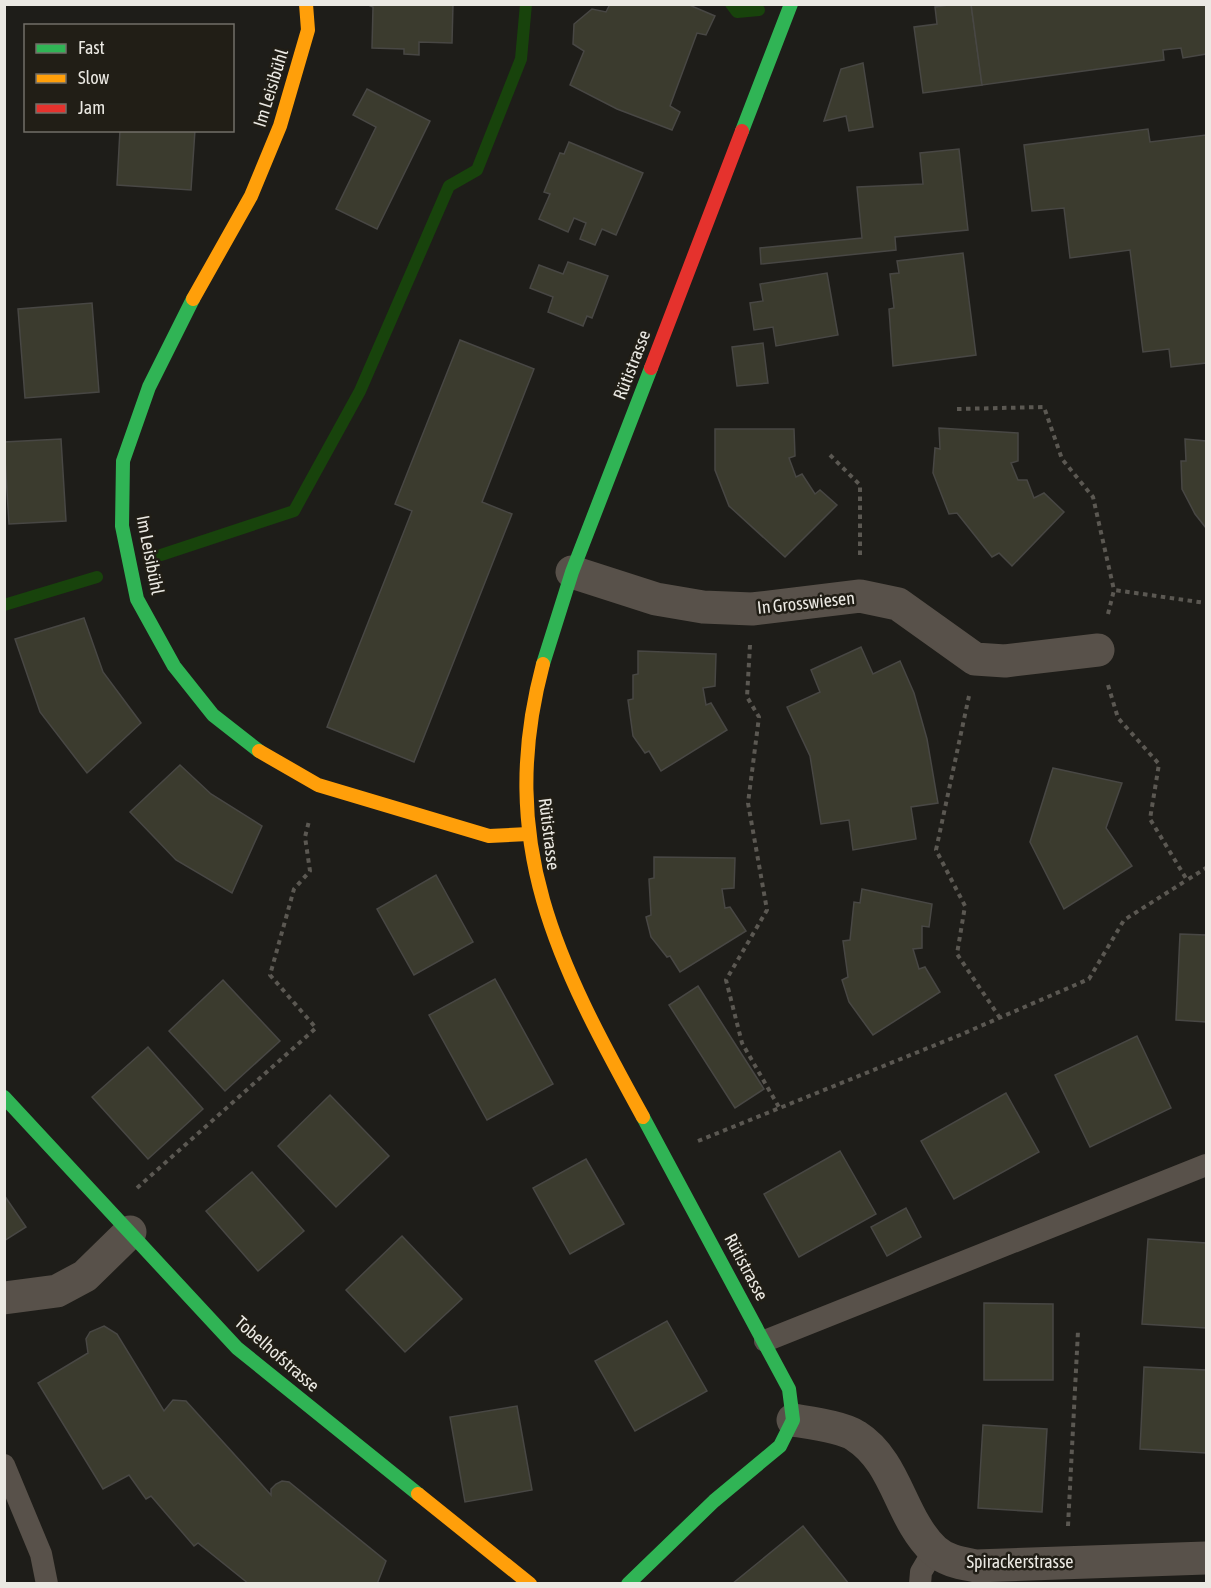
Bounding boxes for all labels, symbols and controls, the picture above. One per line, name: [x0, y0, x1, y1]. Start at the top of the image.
legend: [24, 24, 234, 132]
text: Fast: [78, 37, 105, 58]
street label: Im Leisibühl: [249, 46, 292, 129]
text: Slow: [78, 67, 109, 88]
text: Jam: [78, 97, 105, 118]
street label: Rütistrasse: [609, 327, 654, 403]
street label: Im Leisibühl: [133, 513, 169, 597]
street label: In Grosswiesen: [756, 587, 856, 618]
street label: Rütistrasse: [535, 797, 564, 871]
street label: Rütistrasse: [720, 1230, 773, 1304]
street label: Tobelhofstrasse: [231, 1311, 324, 1396]
street label: Spirackerstrasse: [967, 1551, 1074, 1572]

